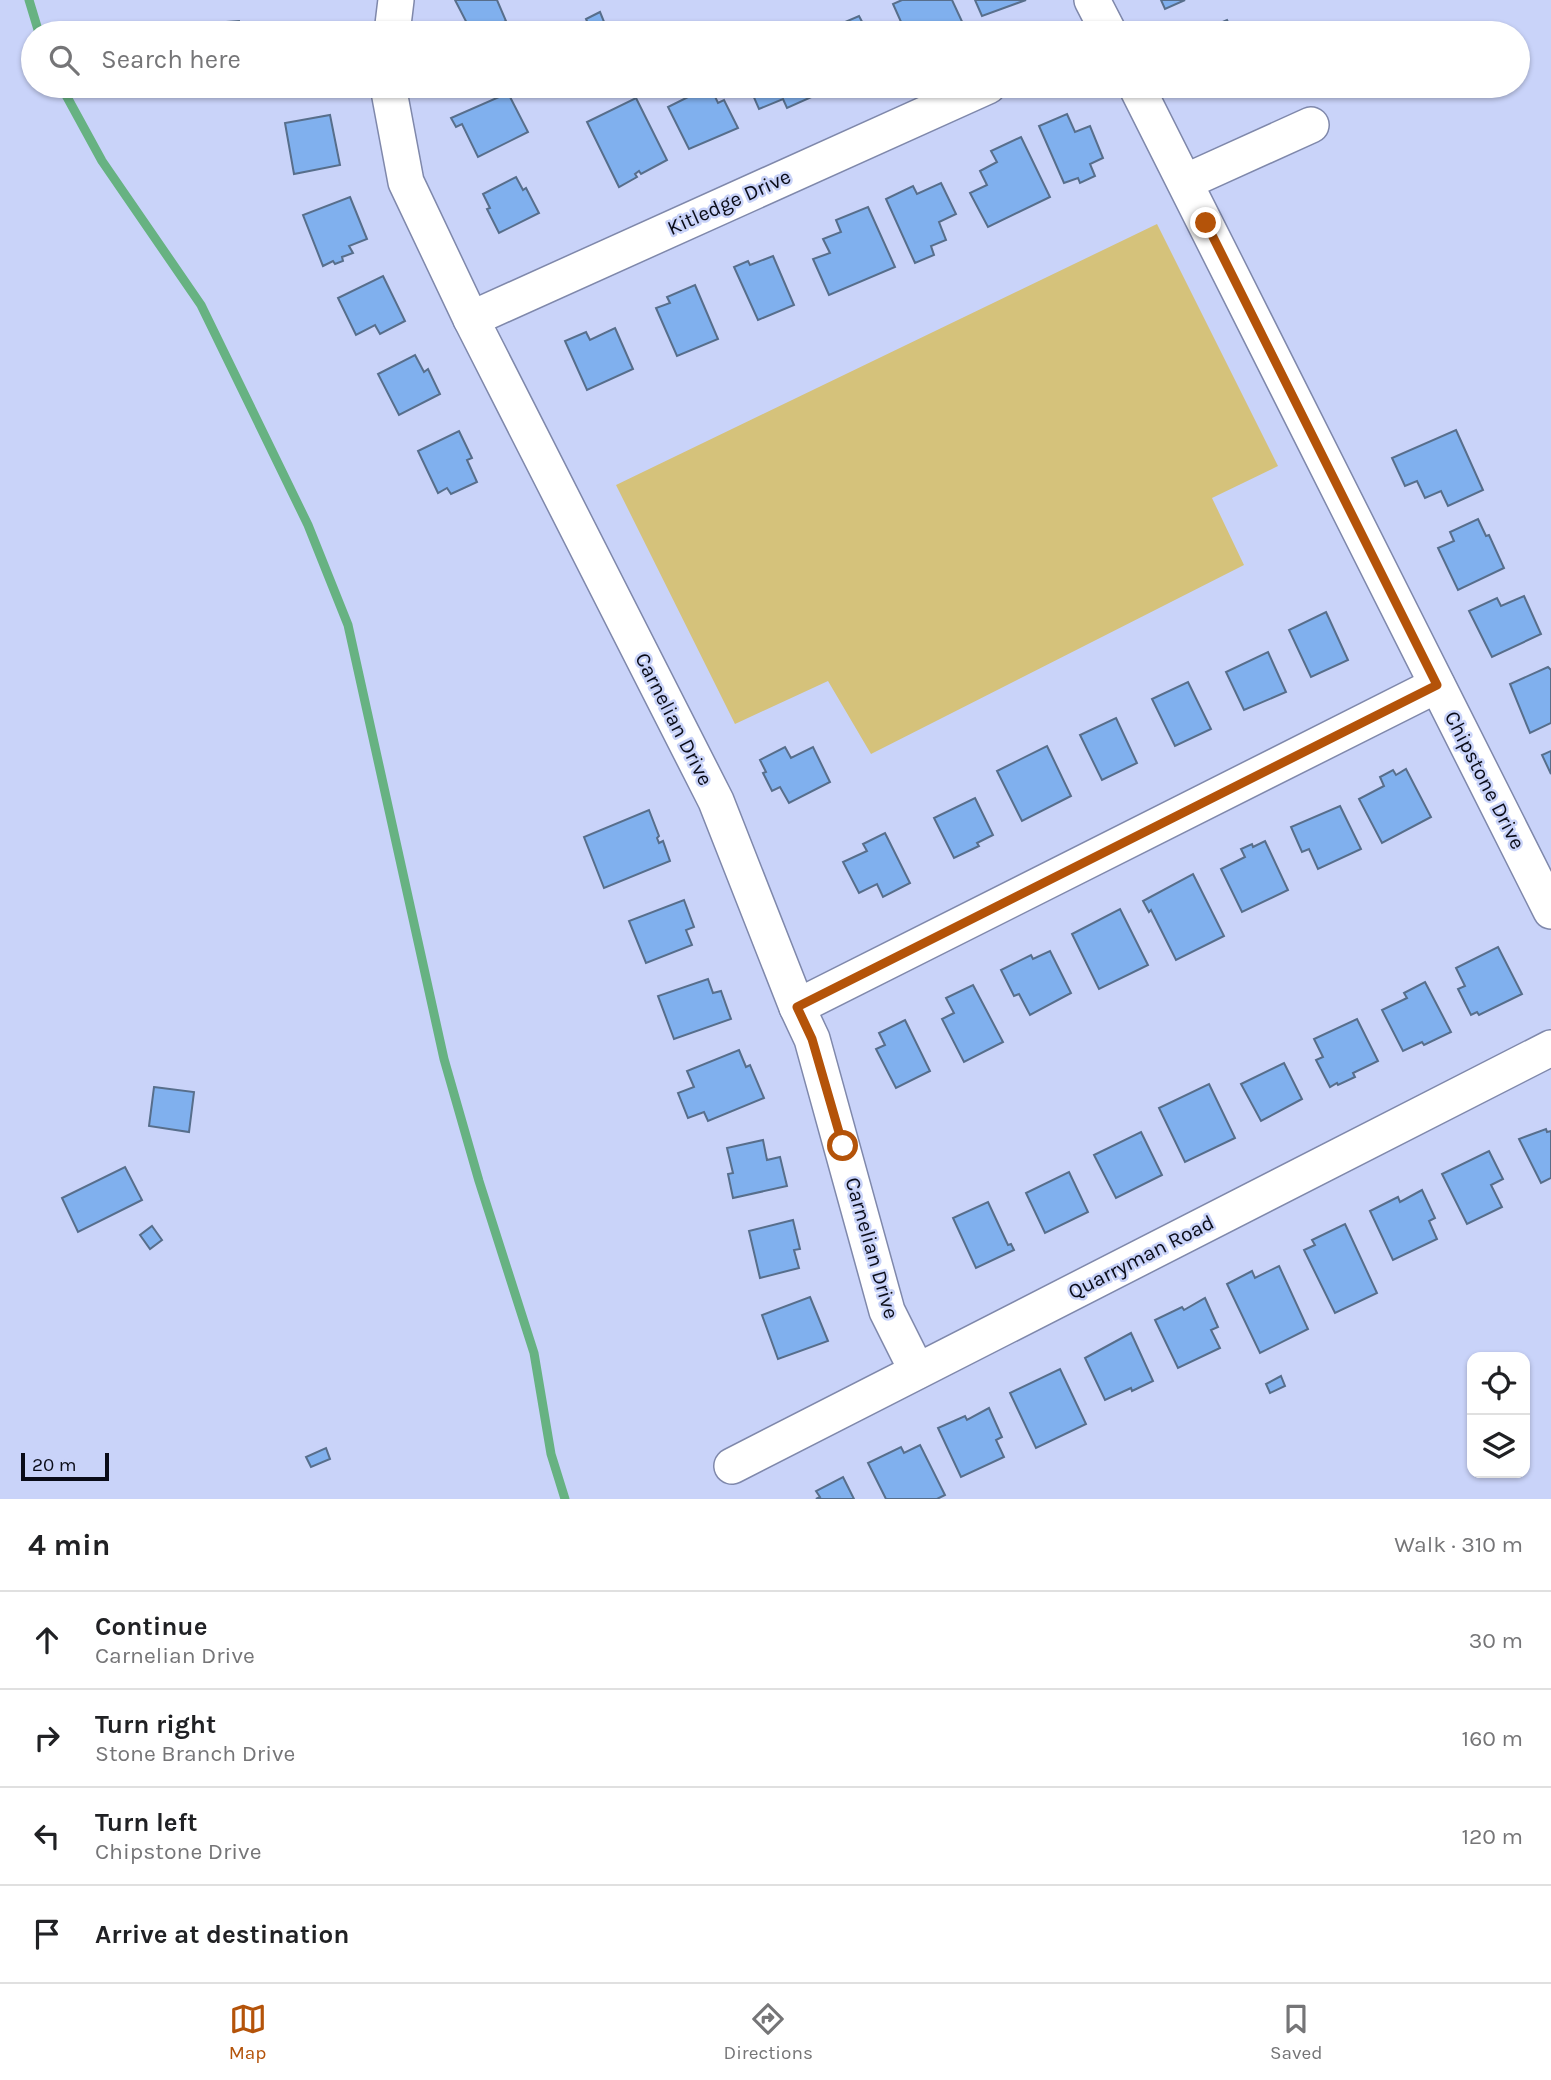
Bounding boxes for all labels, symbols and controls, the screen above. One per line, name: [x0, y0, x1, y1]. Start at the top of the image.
search box: [21, 21, 1530, 98]
icon: search: [45, 41, 83, 79]
text: Search here: [101, 44, 241, 75]
street label: Kitledge Drive: [664, 164, 794, 240]
route end: [1190, 207, 1221, 238]
street label: Carnelian Drive: [630, 649, 718, 789]
street label: Chipstone Drive: [1440, 707, 1530, 853]
route start: [827, 1130, 858, 1161]
street label: Carnelian Drive: [840, 1175, 904, 1321]
street label: Quarryman Road: [1064, 1210, 1218, 1304]
map controls: [1467, 1352, 1530, 1478]
button: locate: [1467, 1352, 1530, 1415]
button: layers: [1467, 1415, 1530, 1478]
scale bar: [21, 1450, 108, 1482]
text: 20 m: [32, 1454, 77, 1476]
text: 4 min: [28, 1527, 110, 1563]
text: Walk · 310 m: [1394, 1531, 1523, 1558]
text: Continue: [95, 1611, 207, 1642]
icon: ahead: [28, 1621, 66, 1659]
text: 30 m: [1469, 1627, 1523, 1654]
text: Carnelian Drive: [95, 1642, 255, 1669]
text: Turn right: [95, 1709, 216, 1740]
icon: right: [28, 1719, 66, 1757]
text: 160 m: [1462, 1725, 1523, 1752]
text: Stone Branch Drive: [95, 1740, 295, 1767]
text: Turn left: [95, 1807, 197, 1838]
icon: left: [28, 1817, 66, 1855]
text: 120 m: [1461, 1823, 1523, 1850]
text: Chipstone Drive: [95, 1838, 261, 1865]
icon: arrive: [28, 1915, 66, 1953]
text: Arrive at destination: [95, 1919, 349, 1950]
tab: Map: [229, 2000, 267, 2064]
tab: Directions: [724, 2000, 813, 2064]
tab: Saved: [1270, 2000, 1322, 2064]

